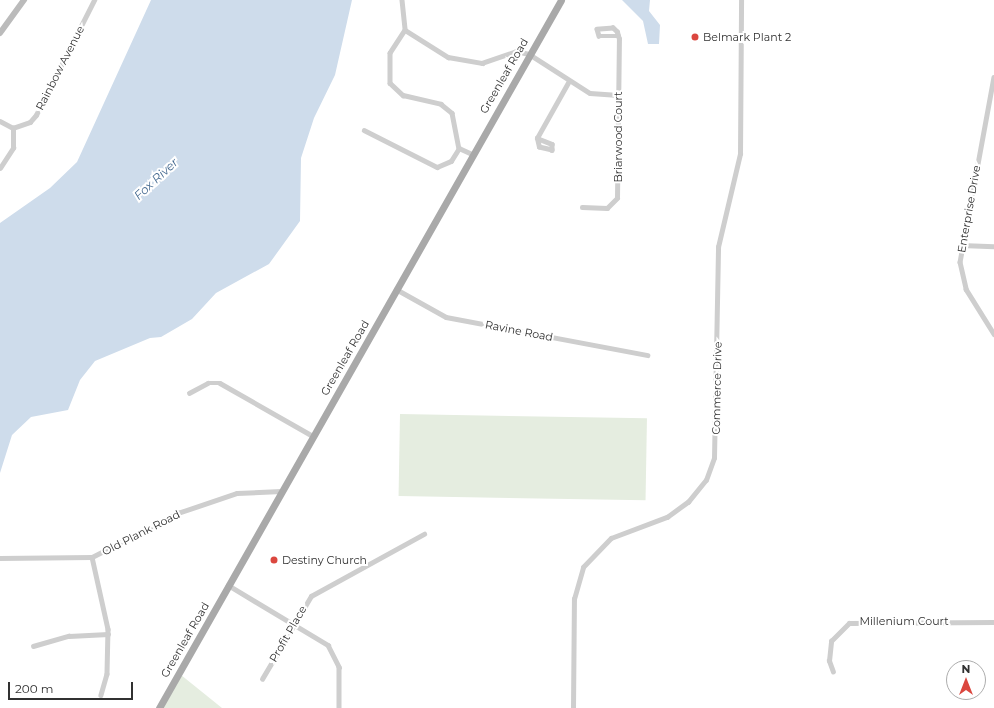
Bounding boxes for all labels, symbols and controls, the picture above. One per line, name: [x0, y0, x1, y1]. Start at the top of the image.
street label: Rainbow Avenue: [33, 24, 87, 112]
place label: Belmark Plant 2: [703, 30, 791, 44]
marker: Belmark Plant 2: [690, 32, 700, 42]
street label: Greenleaf Road: [477, 36, 531, 116]
street label: Briarwood Court: [611, 91, 625, 183]
water label: Fox River: [131, 155, 181, 203]
street label: Enterprise Drive: [955, 164, 983, 254]
street label: Greenleaf Road: [318, 318, 372, 398]
street label: Ravine Road: [484, 318, 554, 344]
street label: Commerce Drive: [710, 341, 724, 435]
street label: Old Plank Road: [100, 508, 182, 558]
place label: Destiny Church: [282, 553, 367, 567]
marker: Destiny Church: [269, 555, 279, 565]
street label: Greenleaf Road: [158, 600, 212, 680]
street label: Profit Place: [267, 603, 309, 665]
street label: Millenium Court: [859, 614, 949, 628]
north arrow: [946, 660, 986, 700]
text: N: [962, 662, 970, 676]
scale bar: [10, 674, 135, 700]
text: 200 m: [15, 681, 54, 696]

